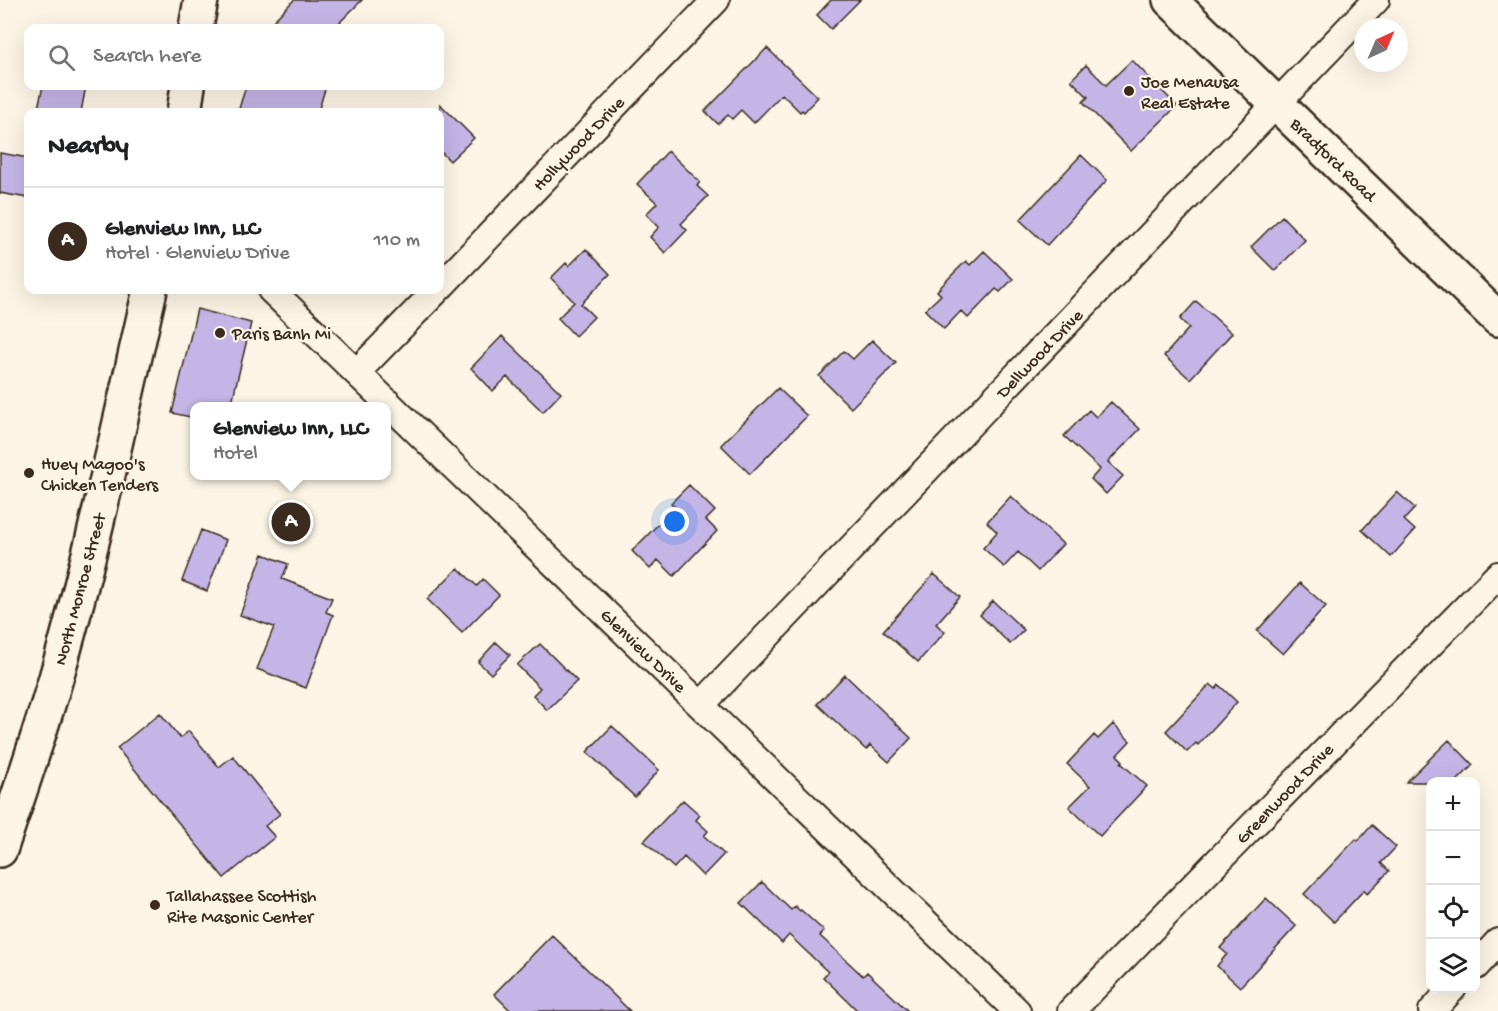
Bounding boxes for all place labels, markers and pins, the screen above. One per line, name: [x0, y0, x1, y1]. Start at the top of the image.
place label: Joe Menausa Real Estate: [1141, 73, 1240, 115]
marker: Joe Menausa Real Estate: [1122, 84, 1136, 98]
place label: Paris Banh Mi: [231, 325, 331, 346]
marker: Paris Banh Mi: [213, 326, 227, 340]
place label: Huey Magoo's Chicken Tenders: [41, 455, 160, 497]
marker: Huey Magoo's Chicken Tenders: [22, 466, 36, 480]
pin: A: [272, 500, 310, 544]
place label: Tallahassee Scottish Rite Masonic Center: [166, 887, 317, 929]
marker: Tallahassee Scottish Rite Masonic Center: [148, 898, 162, 912]

